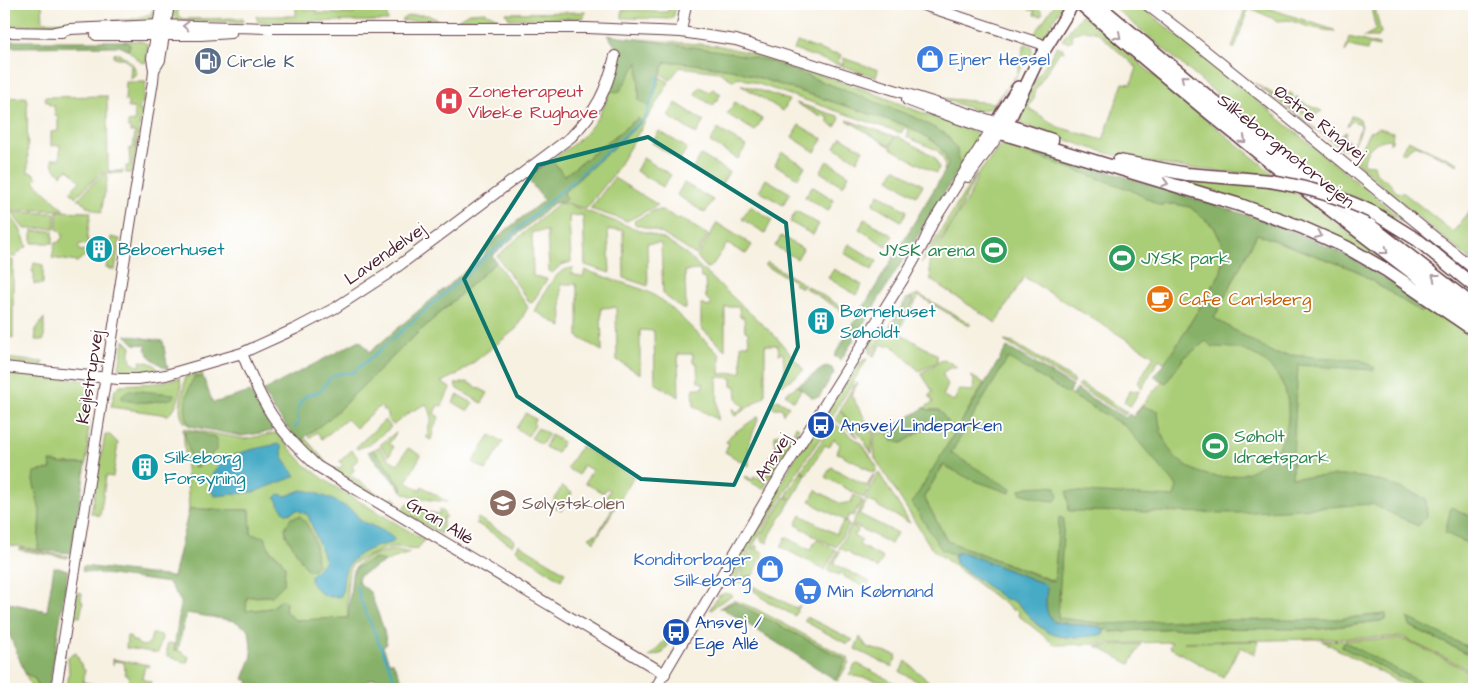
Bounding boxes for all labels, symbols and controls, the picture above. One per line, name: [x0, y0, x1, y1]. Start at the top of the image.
one-way arrow: [182, 21, 190, 31]
one-way arrow: [1112, 30, 1121, 38]
shop icon: Ejner Hessel: [915, 44, 945, 74]
fuel station icon: Circle K: [193, 46, 223, 76]
place label: Ejner Hessel: [949, 47, 1050, 72]
place label: Circle K: [227, 49, 295, 74]
one-way arrow: [1181, 76, 1190, 84]
place label: Zoneterapeut Vibeke Rughave: [468, 79, 599, 126]
street label: Østre Ringvej: [1268, 79, 1372, 168]
hospital icon: Zoneterapeut Vibeke Rughave: [434, 86, 464, 116]
street label: Silkeborgmotorvejen: [1212, 88, 1360, 215]
one-way arrow: [1237, 134, 1246, 142]
one-way arrow: [1160, 177, 1168, 187]
street label: Lavendelvej: [339, 216, 431, 291]
one-way arrow: [1314, 228, 1323, 239]
building icon: Beboerhuset: [84, 234, 114, 264]
sports icon: JYSK arena: [979, 235, 1009, 265]
place label: Beboerhuset: [118, 237, 225, 262]
place label: JYSK arena: [879, 238, 975, 263]
sports icon: JYSK park: [1107, 243, 1137, 273]
one-way arrow: [1379, 245, 1388, 253]
place label: JYSK park: [1141, 246, 1230, 271]
one-way arrow: [1432, 274, 1441, 282]
cafe icon: Cafe Carlsberg: [1145, 284, 1175, 314]
place label: Cafe Carlsberg: [1179, 287, 1311, 313]
place label: Børnehuset Søholdt: [840, 299, 936, 345]
building icon: Børnehuset Søholdt: [806, 306, 836, 336]
street label: Kejlstrupvej: [70, 328, 110, 426]
bus stop icon: Ansvej/Lindeparken: [806, 410, 836, 440]
place label: Ansvej/Lindeparken: [840, 413, 1002, 438]
place label: Søholt Idrætspark: [1234, 424, 1329, 470]
street label: Ansvej: [749, 428, 798, 486]
sports icon: Søholt Idrætspark: [1200, 431, 1230, 461]
place label: Silkeborg Forsyning: [164, 445, 245, 492]
building icon: Silkeborg Forsyning: [130, 452, 160, 482]
school or university icon: Sølystskolen: [488, 488, 518, 518]
street label: Gran Allé: [402, 491, 479, 551]
place label: Sølystskolen: [522, 491, 625, 517]
place label: Konditorbager Silkeborg: [633, 547, 751, 594]
shop icon: Konditorbager Silkeborg: [755, 554, 785, 584]
supermarket icon: Min Købmand: [793, 576, 823, 606]
place label: Min Købmand: [827, 579, 933, 604]
place label: Ansvej / Ege Allé: [695, 610, 762, 657]
bus stop icon: Ansvej / Ege Allé: [661, 617, 691, 647]

